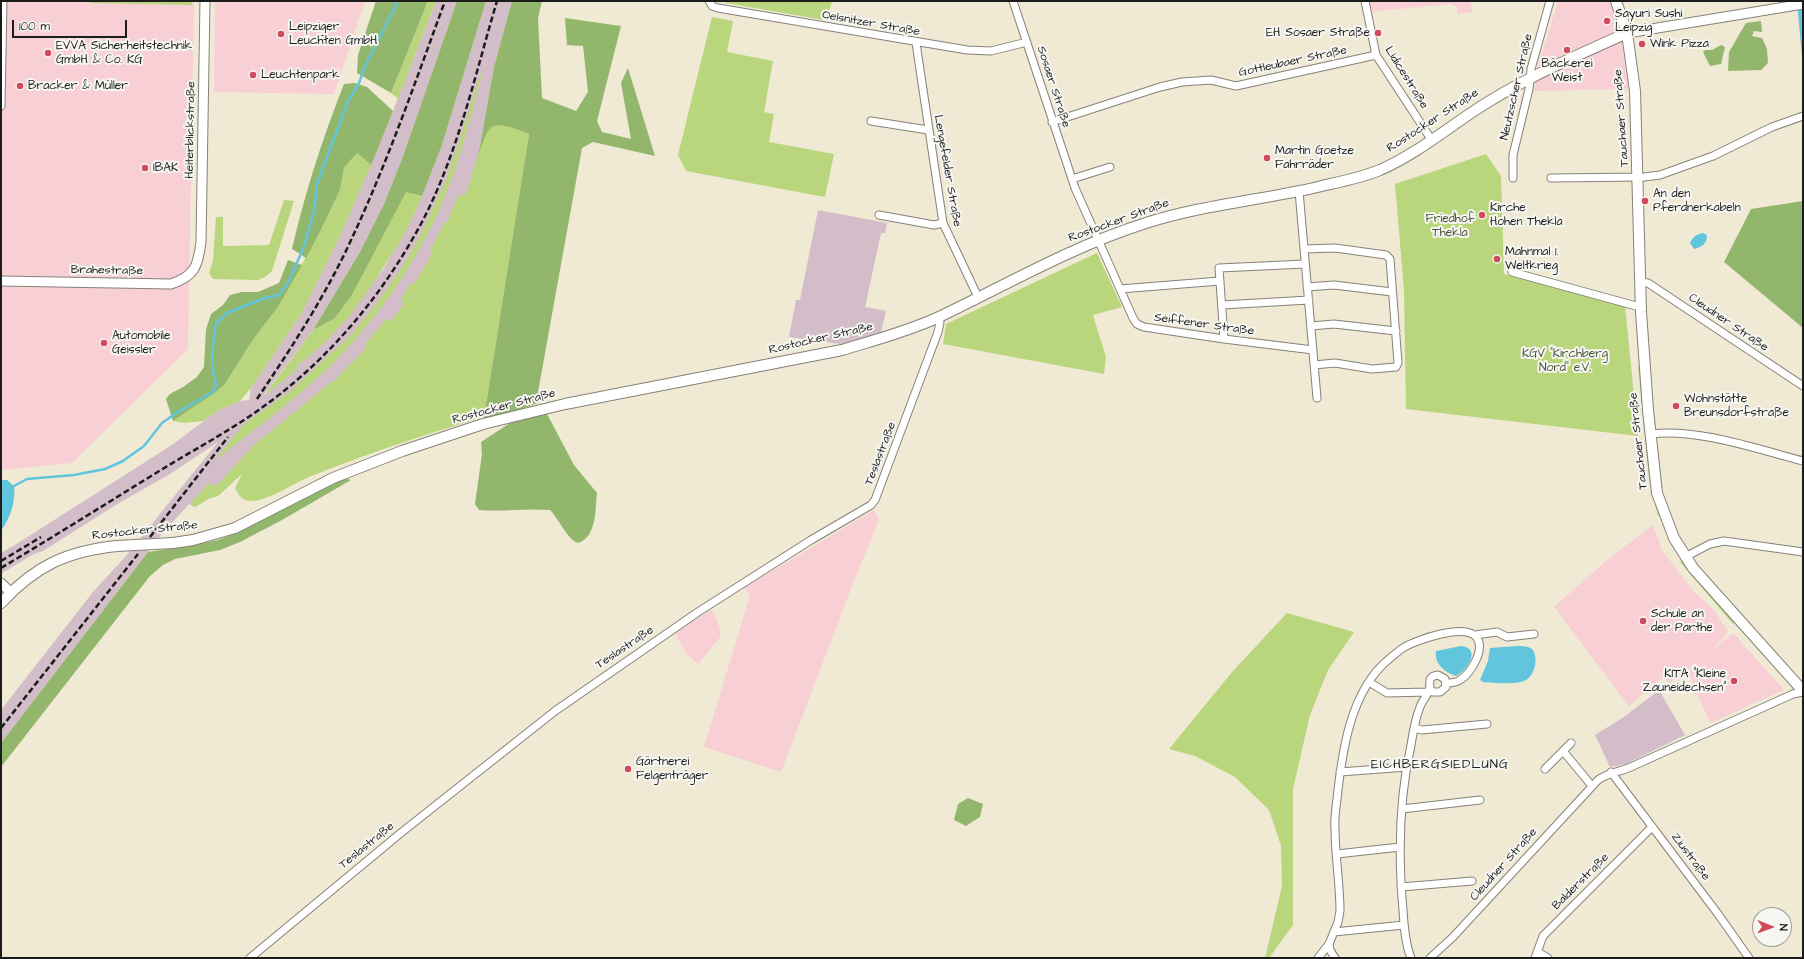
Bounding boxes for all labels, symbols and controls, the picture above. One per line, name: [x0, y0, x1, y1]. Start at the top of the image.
place label: Sayuri Sushi Leipzig: [1615, 7, 1682, 35]
street label: Oelsnitzer Straße: [821, 8, 921, 40]
scale bar: [14, 12, 129, 38]
marker: Sayuri Sushi Leipzig: [1602, 16, 1612, 26]
text: 100 m: [19, 18, 50, 35]
place label: Leipziger Leuchten GmbH: [289, 20, 377, 48]
place label: EH Sosaer Straße: [1266, 26, 1370, 40]
marker: EH Sosaer Straße: [1373, 28, 1383, 38]
marker: Leipziger Leuchten GmbH: [276, 29, 286, 39]
street label: Neutzscher Straße: [1498, 32, 1536, 142]
place label: Wink Pizza: [1650, 37, 1709, 51]
place label: EVVA Sicherheitstechnik GmbH & Co. KG: [56, 39, 192, 67]
marker: Wink Pizza: [1637, 39, 1647, 49]
street label: Gottleubaer Straße: [1238, 43, 1348, 81]
street label: Sosaer Straße: [1033, 44, 1073, 130]
street label: Lidicestraße: [1381, 44, 1431, 112]
marker: Bäckerei Weist: [1562, 45, 1572, 55]
marker: EVVA Sicherheitstechnik GmbH & Co. KG: [43, 48, 53, 58]
place label: Bäckerei Weist: [1541, 57, 1593, 85]
place label: Leuchtenpark: [261, 68, 340, 82]
street label: Tauchaer Straße: [1611, 69, 1633, 167]
marker: Leuchtenpark: [248, 70, 258, 80]
place label: Bracker & Müller: [28, 79, 128, 93]
marker: Bracker & Müller: [15, 81, 25, 91]
street label: Heiterblickstraße: [183, 81, 199, 179]
street label: Rostocker Straße: [1385, 86, 1481, 156]
street label: Lengefelder Straße: [930, 114, 964, 228]
place label: Martin Goetze Fahrräder: [1275, 144, 1354, 172]
marker: Martin Goetze Fahrräder: [1262, 153, 1272, 163]
place label: IBAK: [153, 161, 178, 175]
marker: IBAK: [140, 163, 150, 173]
place label: An den Pferdnerkabeln: [1653, 187, 1741, 215]
street label: Rostocker Straße: [1067, 196, 1171, 246]
marker: An den Pferdnerkabeln: [1640, 196, 1650, 206]
place label: Kirche Hohen Thekla: [1490, 201, 1563, 229]
marker: Kirche Hohen Thekla: [1477, 210, 1487, 220]
park label: Friedhof Thekla: [1425, 212, 1475, 240]
place label: Mahnmal 1. Weltkrieg: [1505, 245, 1558, 273]
marker: Mahnmal 1. Weltkrieg: [1492, 254, 1502, 264]
street label: Brahestraße: [71, 263, 143, 279]
street label: Cleudner Straße: [1685, 291, 1771, 355]
street label: Seiffener Straße: [1153, 311, 1255, 339]
street label: Rostocker Straße: [768, 320, 874, 358]
place label: Automobile Geissler: [112, 329, 170, 357]
marker: Automobile Geissler: [99, 338, 109, 348]
park label: KGV "Kirchberg Nord" e.V.: [1522, 347, 1608, 375]
street label: Rostocker Straße: [451, 386, 557, 428]
street label: Tauchaer Straße: [1627, 392, 1651, 490]
place label: Wohnstätte Breunsdorfstraße: [1684, 392, 1789, 420]
marker: Wohnstätte Breunsdorfstraße: [1671, 401, 1681, 411]
street label: Teslastraße: [862, 420, 900, 488]
street label: Rostocker Straße: [91, 518, 199, 544]
place label: Schule an der Parthe: [1651, 607, 1713, 635]
marker: Schule an der Parthe: [1638, 616, 1648, 626]
street label: Teslastraße: [593, 623, 657, 673]
place label: KITA "Kleine Zauneidechsen": [1643, 667, 1726, 695]
marker: KITA "Kleine Zauneidechsen": [1729, 676, 1739, 686]
place label: Gärtnerei Felgenträger: [636, 755, 708, 783]
district label: EICHBERGSIEDLUNG: [1371, 757, 1509, 773]
marker: Gärtnerei Felgenträger: [623, 764, 633, 774]
street label: Teslastraße: [337, 819, 397, 873]
street label: Cleudner Straße: [1467, 825, 1541, 905]
street label: Ziustraße: [1667, 830, 1713, 884]
street label: Balderstraße: [1550, 851, 1612, 913]
north arrow: [1752, 907, 1792, 947]
text: N: [1776, 924, 1791, 931]

